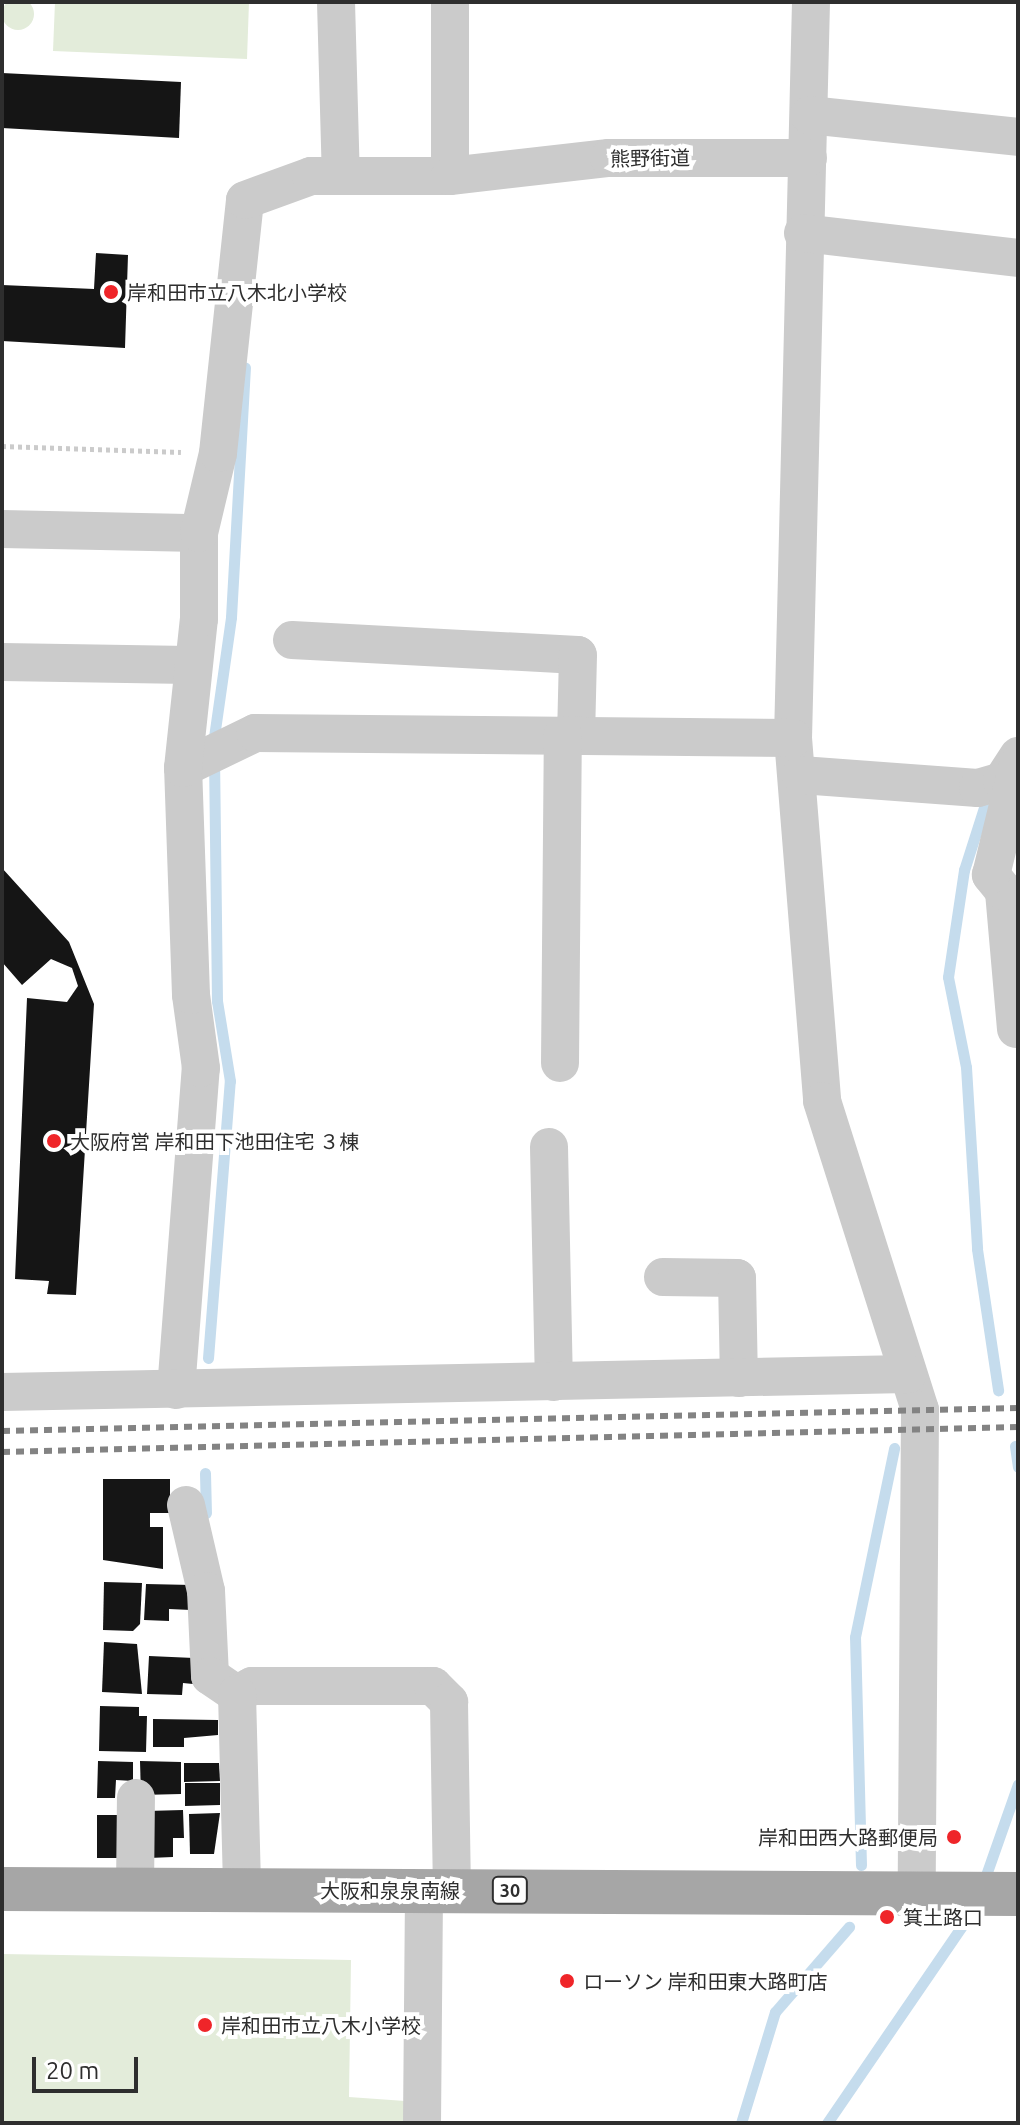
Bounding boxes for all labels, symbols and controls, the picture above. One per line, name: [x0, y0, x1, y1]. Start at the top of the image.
street label: 熊野街道: [610, 145, 690, 171]
place label: 岸和田市立八木北小学校: [127, 280, 347, 304]
marker: 岸和田市立八木北小学校: [102, 283, 120, 301]
place label: 大阪府営 岸和田下池田住宅 ３棟: [70, 1129, 359, 1153]
marker: 大阪府営 岸和田下池田住宅 ３棟: [45, 1132, 63, 1150]
place label: 岸和田西大路郵便局: [758, 1825, 938, 1849]
marker: 岸和田西大路郵便局: [945, 1828, 963, 1846]
road number: 30: [490, 1876, 530, 1904]
street label: 大阪和泉泉南線: [320, 1878, 460, 1902]
place label: 箕土路口: [903, 1905, 983, 1929]
marker: 箕土路口: [878, 1908, 896, 1926]
place label: ローソン 岸和田東大路町店: [583, 1969, 828, 1993]
marker: ローソン 岸和田東大路町店: [558, 1972, 576, 1990]
place label: 岸和田市立八木小学校: [221, 2013, 421, 2037]
marker: 岸和田市立八木小学校: [196, 2016, 214, 2034]
scale bar: [36, 2041, 142, 2091]
text: 20 m: [46, 2057, 99, 2084]

